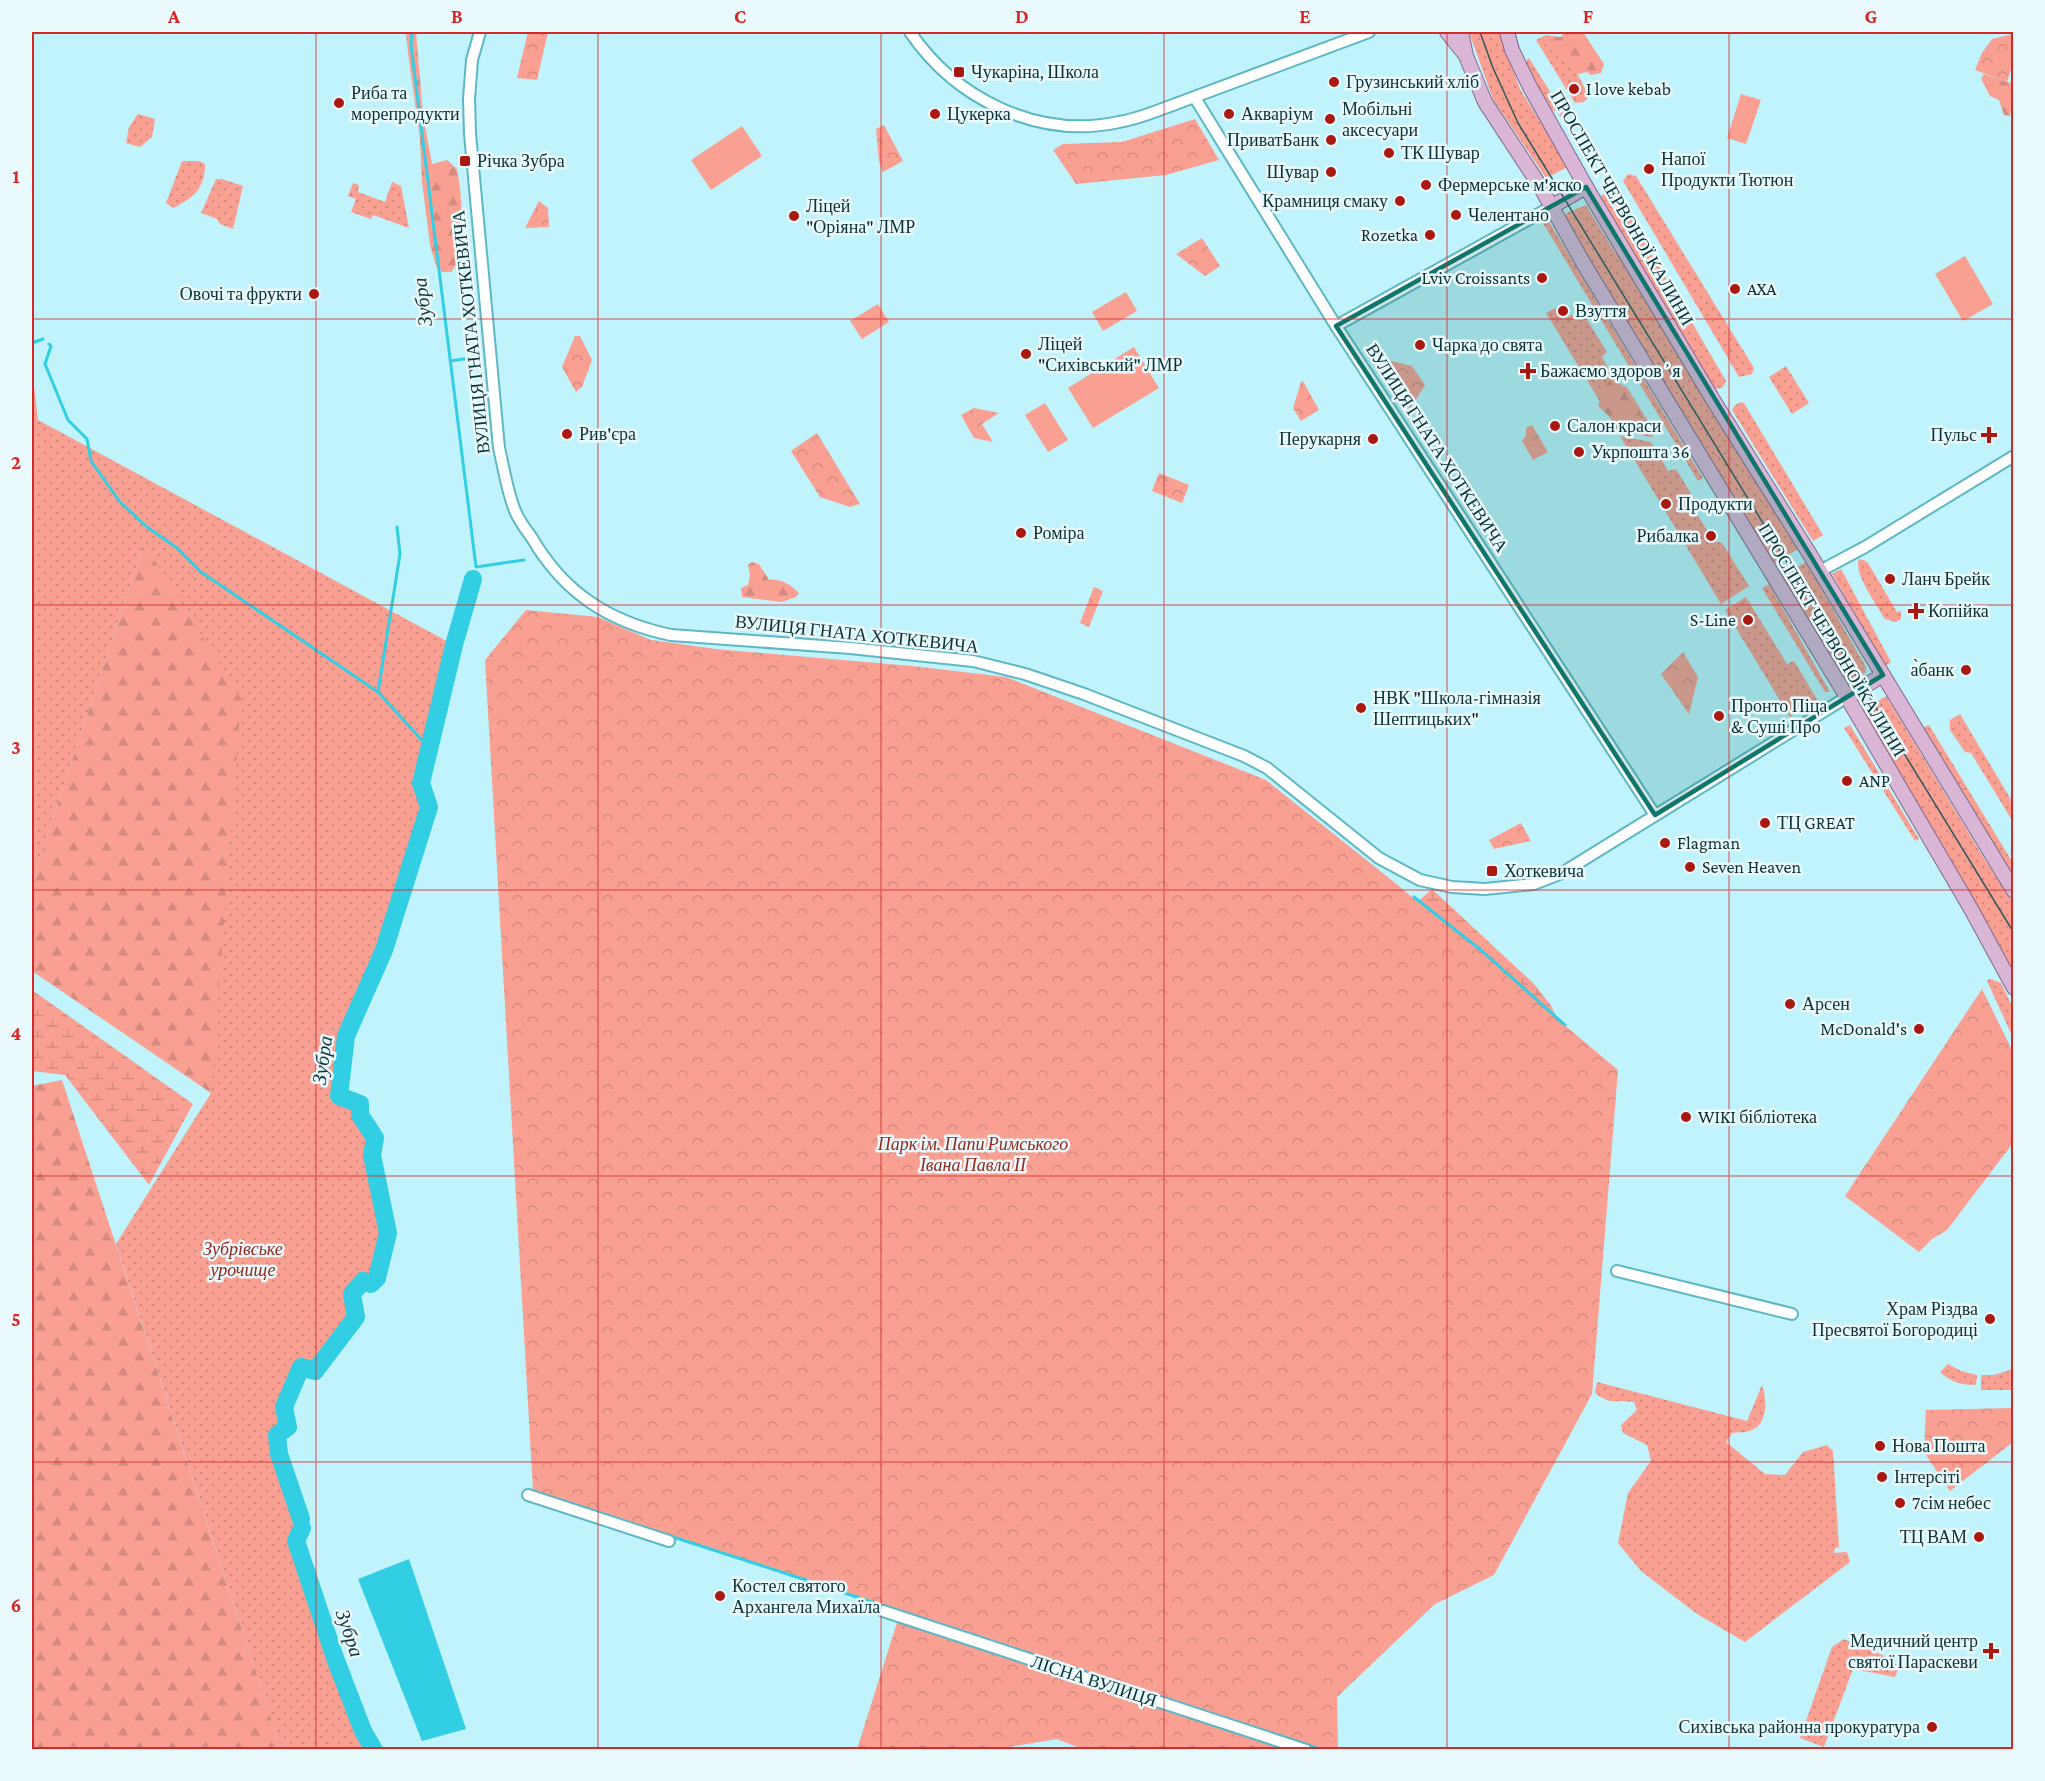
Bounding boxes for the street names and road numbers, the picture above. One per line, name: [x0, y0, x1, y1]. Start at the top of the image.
street label: ПРОСПЕКТ ЧЕРВОНОЇ КАЛИНИ: [1546, 87, 1698, 329]
street label: ВУЛИЦЯ ГНАТА ХОТКЕВИЧА: [448, 209, 494, 455]
street label: ВУЛИЦЯ ГНАТА ХОТКЕВИЧА: [1362, 340, 1512, 556]
street label: ПРОСПЕКТ ЧЕРВОНОЇ КАЛИНИ: [1754, 520, 1910, 760]
street label: ВУЛИЦЯ ГНАТА ХОТКЕВИЧА: [734, 611, 980, 657]
street label: ЛІСНА ВУЛИЦЯ: [1029, 1651, 1159, 1711]

